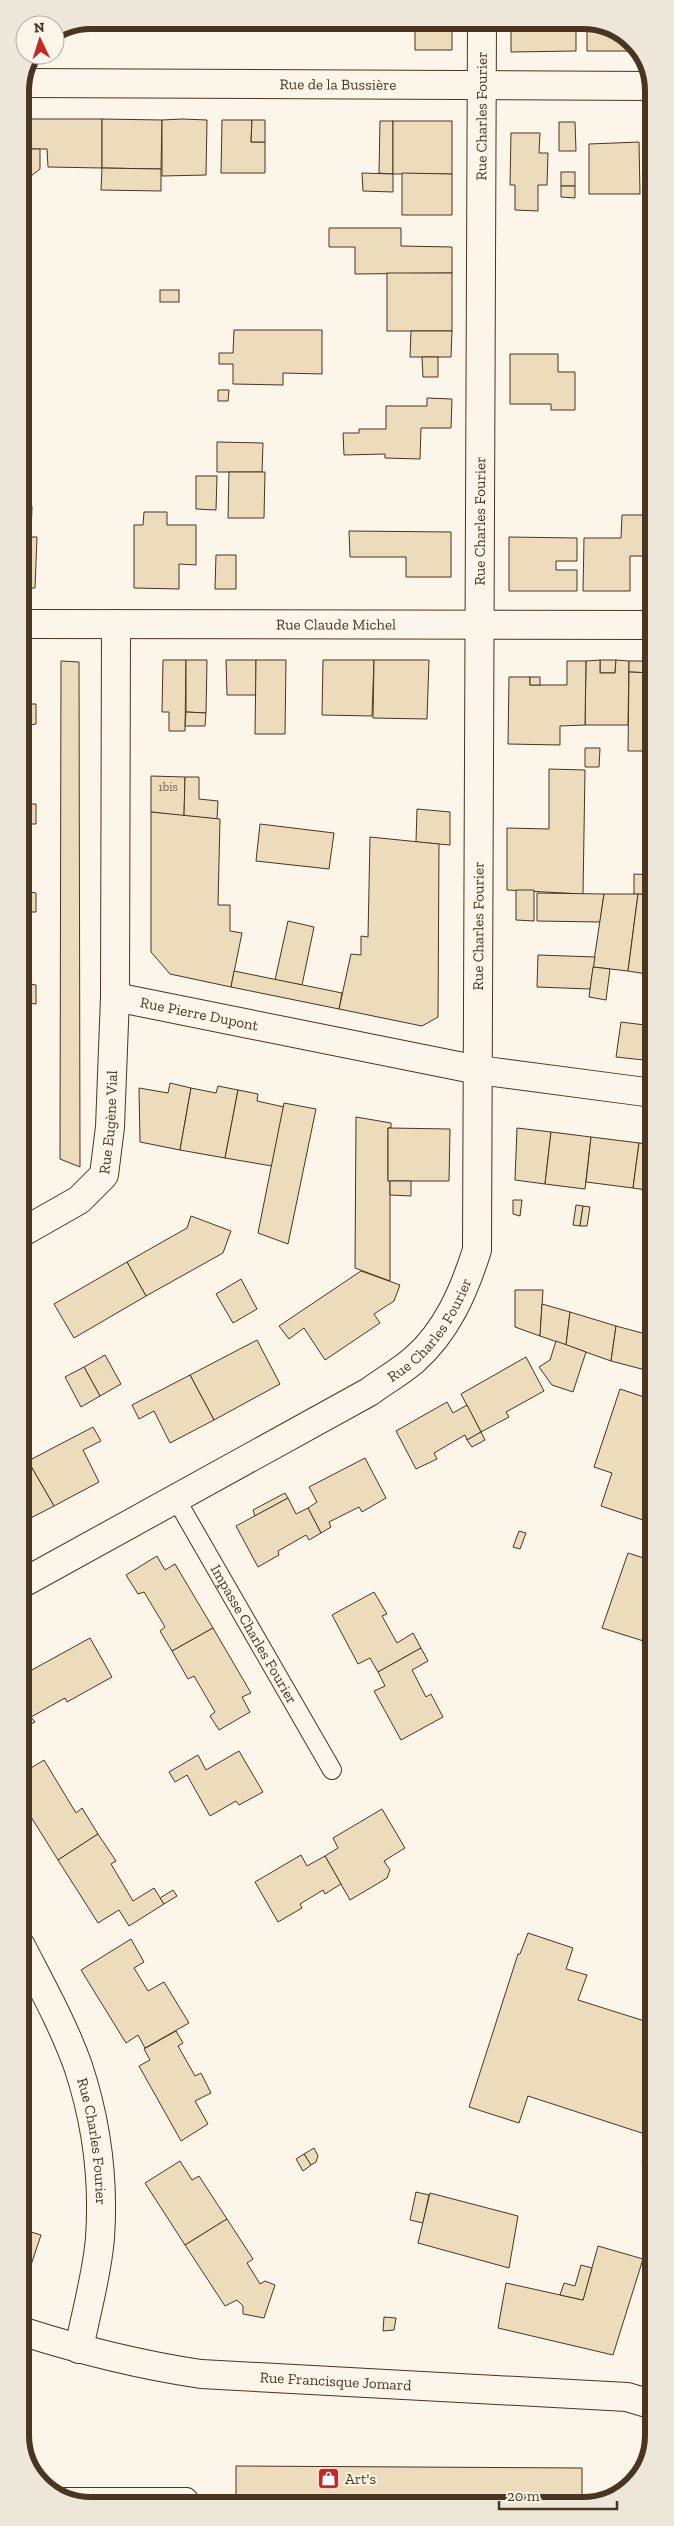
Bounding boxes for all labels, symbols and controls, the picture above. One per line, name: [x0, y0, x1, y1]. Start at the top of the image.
north arrow: [15, 15, 65, 65]
text: N: [33, 19, 45, 36]
street label: Rue Charles Fourier: [472, 52, 491, 181]
street label: Rue de la Bussière: [280, 75, 396, 94]
street label: Rue Charles Fourier: [471, 457, 489, 586]
street label: Rue Claude Michel: [276, 615, 396, 634]
house number: 1bis: [158, 780, 178, 794]
street label: Rue Charles Fourier: [469, 862, 488, 991]
street label: Rue Pierre Dupont: [139, 993, 260, 1035]
street label: Rue Eugène Vial: [95, 1070, 121, 1175]
street label: Rue Charles Fourier: [384, 1276, 475, 1386]
street label: Impasse Charles Fourier: [207, 1561, 301, 1707]
street label: Rue Charles Fourier: [73, 2076, 110, 2205]
street label: Rue Francisque Jomard: [259, 2368, 413, 2394]
shop icon: Art's: [317, 2467, 341, 2491]
place label: Art's: [345, 2470, 376, 2488]
scale bar: [499, 2478, 616, 2510]
text: 20 m: [507, 2487, 540, 2505]

